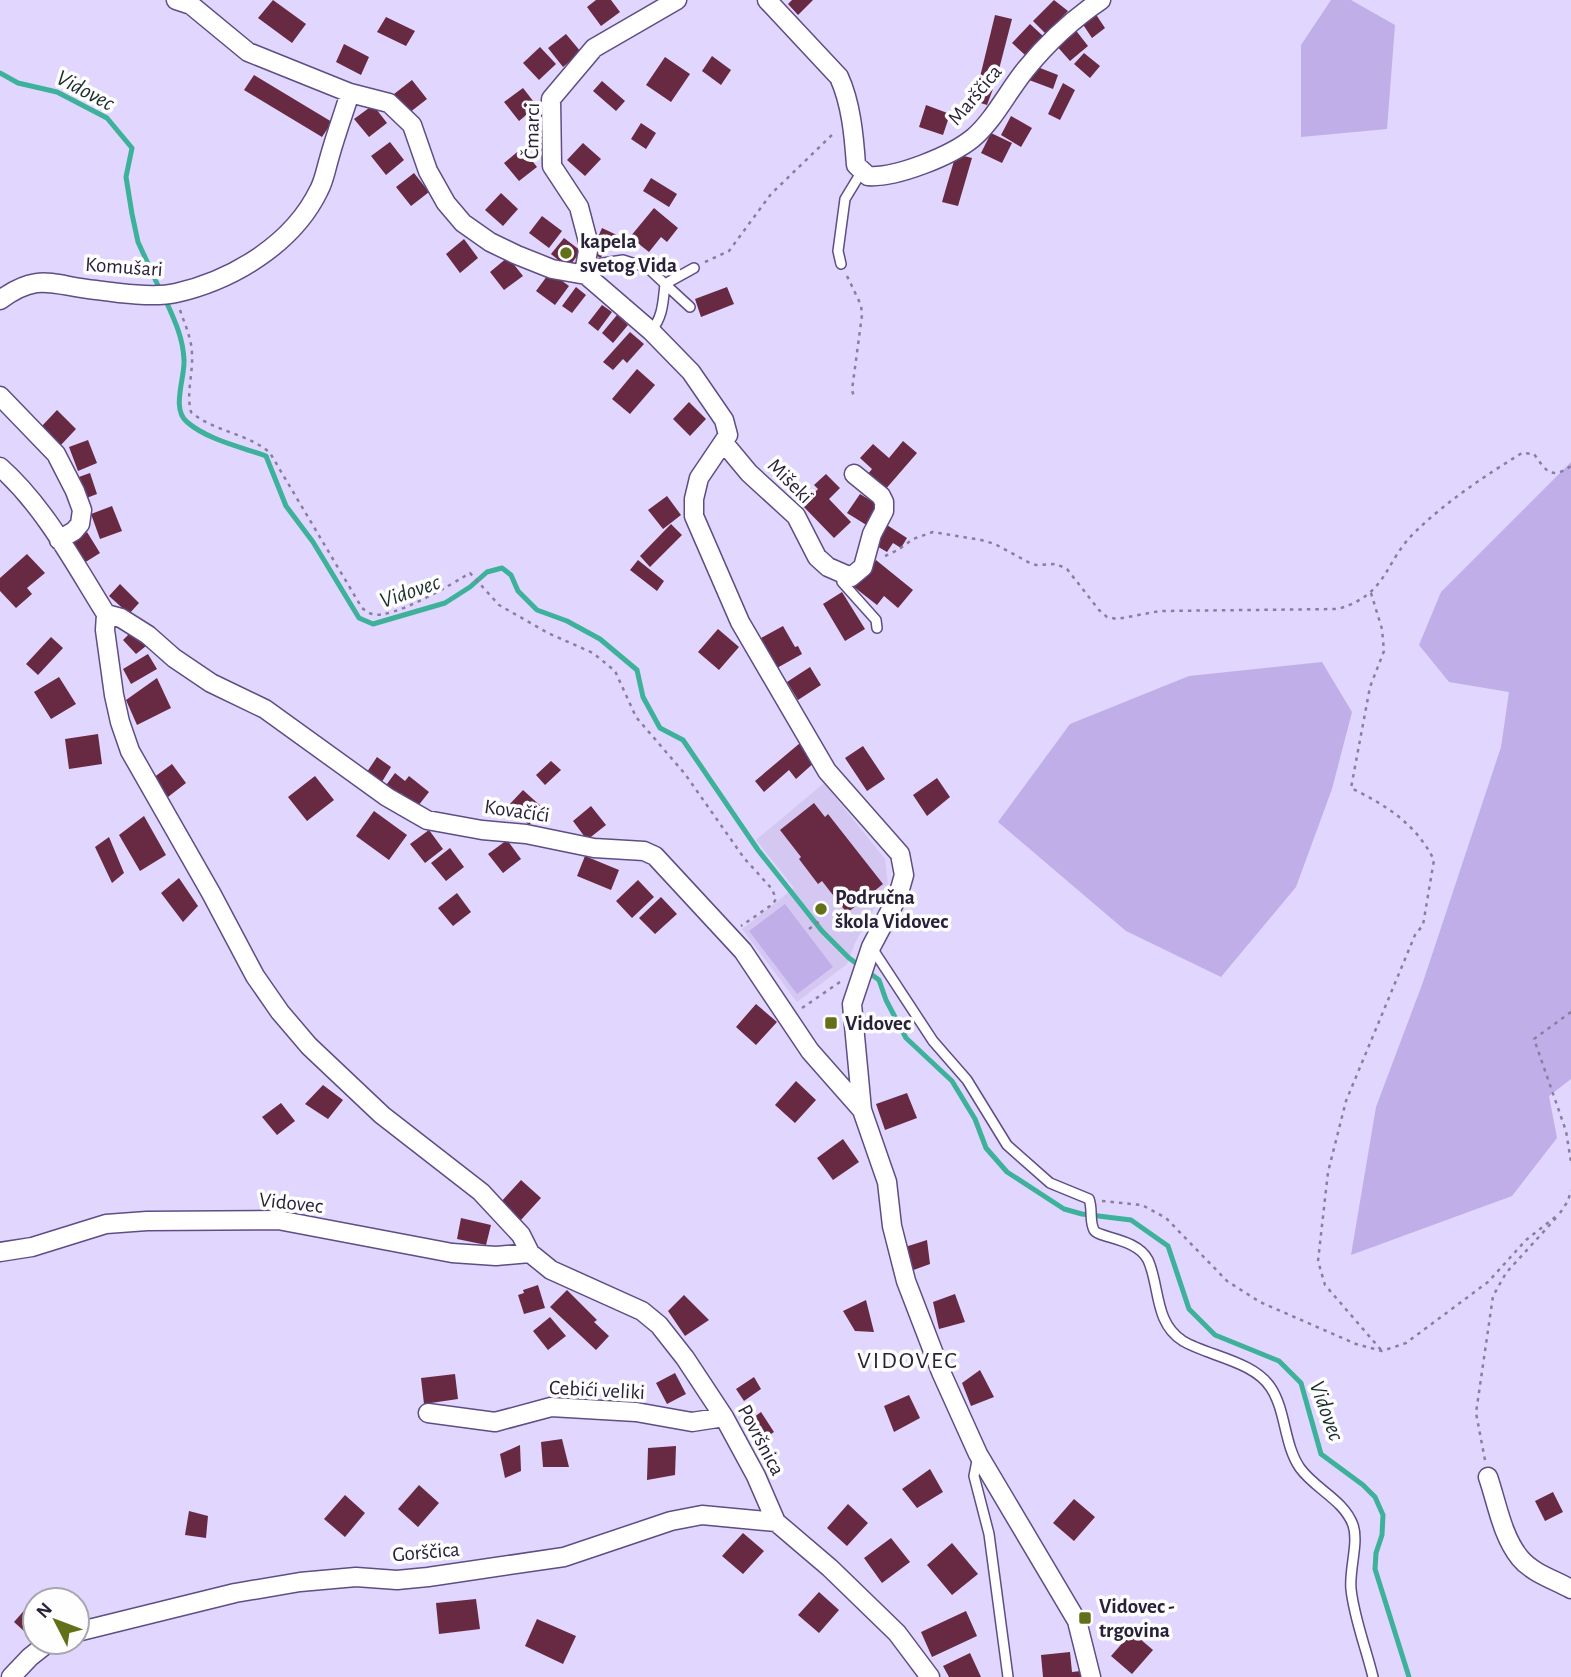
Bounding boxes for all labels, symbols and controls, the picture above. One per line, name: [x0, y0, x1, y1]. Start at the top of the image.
street label: Marščica: [944, 61, 1006, 129]
water label: Vidovec: [52, 66, 118, 116]
street label: Čmarci: [519, 102, 543, 160]
place label: kapela svetog Vida: [580, 231, 677, 276]
marker: kapela svetog Vida: [558, 245, 574, 261]
street label: Komušari: [84, 254, 164, 280]
street label: Mišeki: [764, 455, 816, 507]
water label: Vidovec: [377, 571, 443, 613]
street label: Kovačići: [483, 796, 551, 826]
place label: Područna škola Vidovec: [835, 887, 948, 932]
marker: Područna škola Vidovec: [813, 901, 829, 917]
place label: Vidovec: [845, 1013, 911, 1034]
marker: Vidovec: [823, 1015, 839, 1031]
street label: Vidovec: [258, 1189, 324, 1217]
district label: VIDOVEC: [857, 1349, 959, 1373]
street label: Cebići veliki: [549, 1377, 645, 1403]
water label: Vidovec: [1305, 1378, 1348, 1444]
street label: Površnica: [734, 1401, 788, 1479]
street label: Gorščica: [391, 1539, 461, 1565]
north arrow: [21, 1586, 91, 1656]
place label: Vidovec - trgovina: [1099, 1596, 1175, 1641]
text: N: [33, 1599, 56, 1622]
marker: Vidovec - trgovina: [1077, 1610, 1093, 1626]

